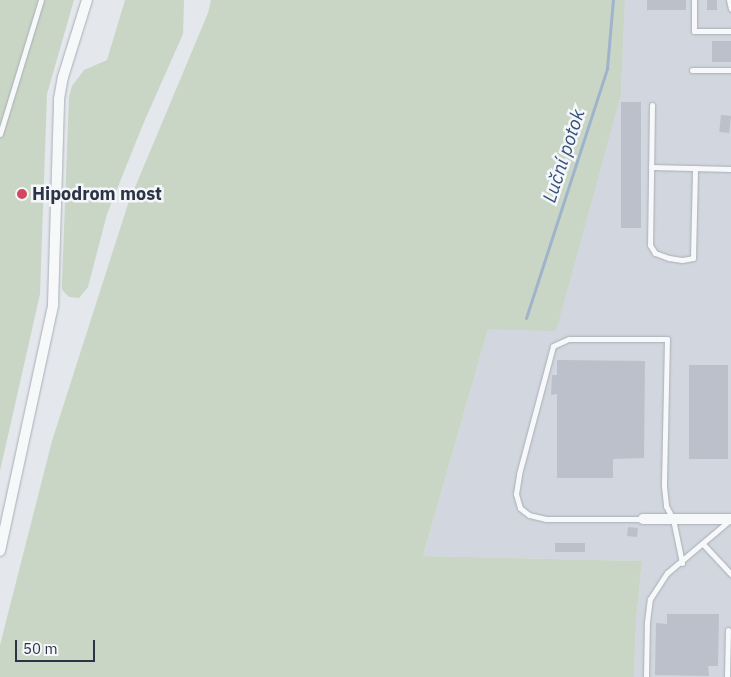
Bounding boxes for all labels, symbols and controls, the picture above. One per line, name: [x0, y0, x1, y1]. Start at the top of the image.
water label: Luční potok: [538, 106, 590, 206]
place label: Hipodrom most: [32, 183, 162, 205]
marker: Hipodrom most: [16, 188, 28, 200]
scale bar: [18, 630, 98, 662]
text: 50 m: [23, 639, 58, 658]

